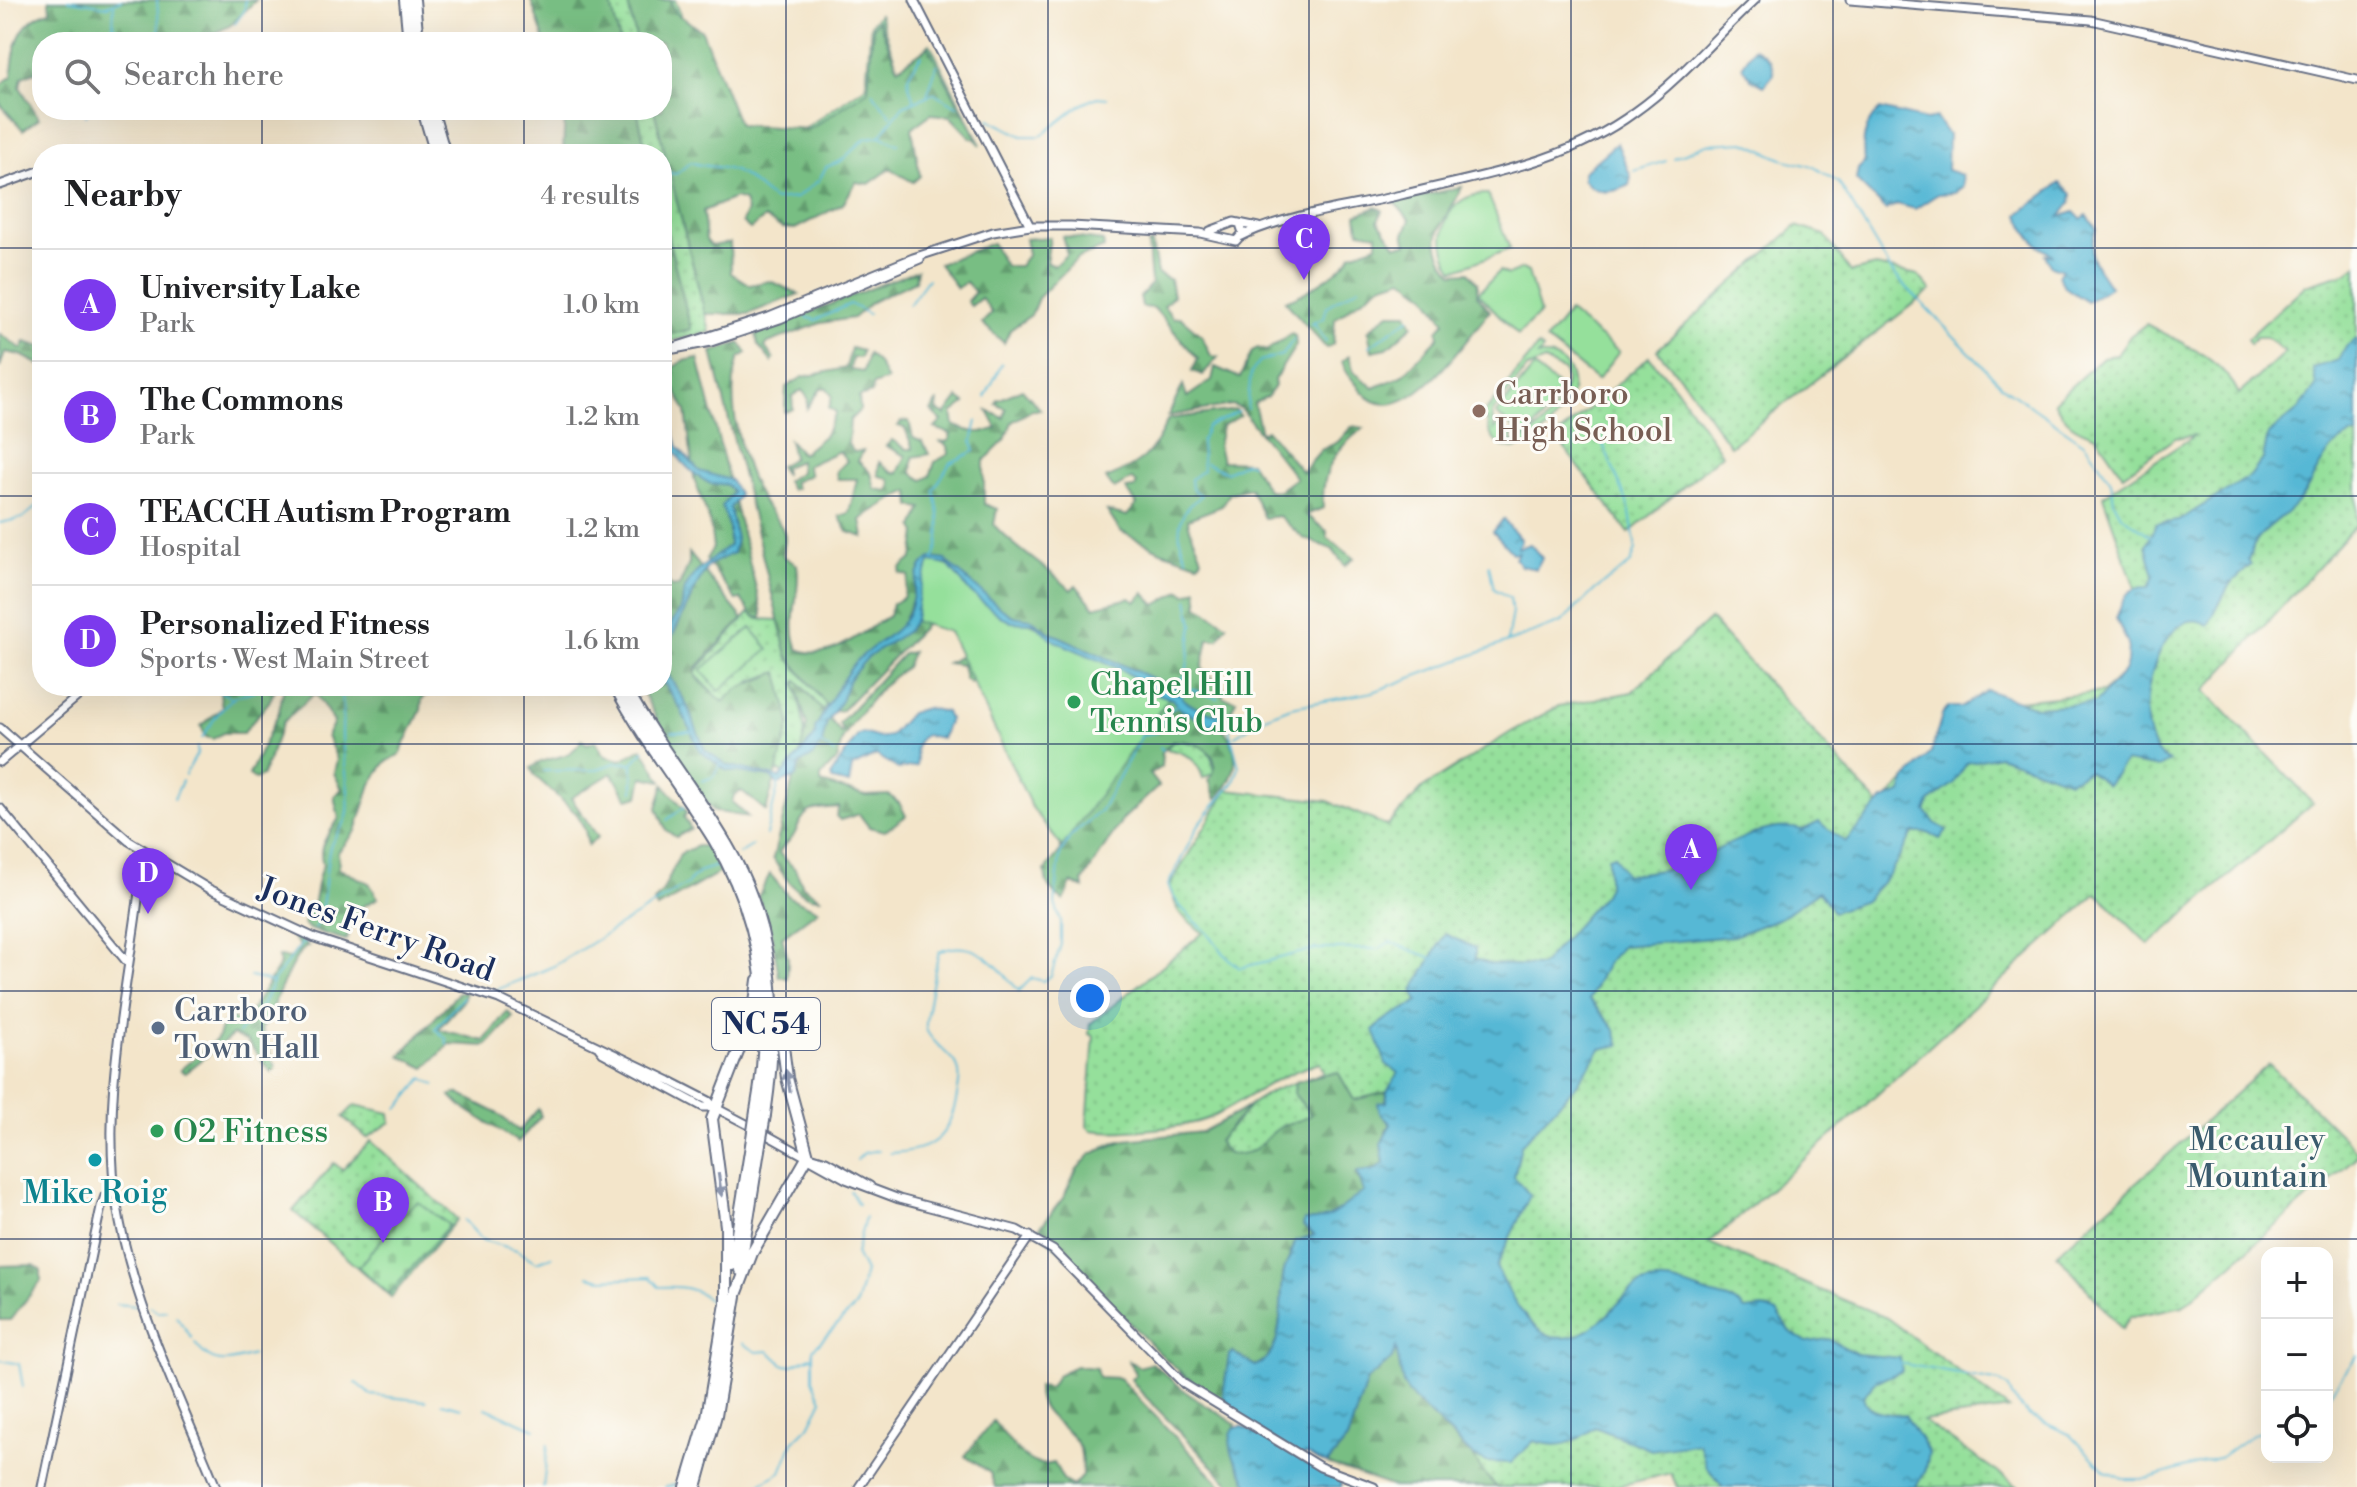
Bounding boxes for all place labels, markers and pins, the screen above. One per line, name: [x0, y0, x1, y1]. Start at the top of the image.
pin: C: [1278, 214, 1330, 280]
place label: Carrboro High School: [1495, 374, 1673, 451]
marker: Carrboro High School: [1470, 402, 1488, 420]
place label: Chapel Hill Tennis Club: [1090, 665, 1263, 742]
marker: Chapel Hill Tennis Club: [1065, 693, 1083, 711]
pin: A: [1665, 824, 1717, 890]
pin: D: [122, 848, 174, 914]
place label: Carrboro Town Hall: [174, 991, 320, 1068]
marker: Carrboro Town Hall: [149, 1019, 167, 1037]
place label: O2 Fitness: [173, 1112, 328, 1152]
marker: O2 Fitness: [148, 1122, 166, 1140]
marker: Mike Roig: [86, 1151, 104, 1169]
place label: Mike Roig: [22, 1173, 168, 1213]
pin: B: [357, 1177, 409, 1243]

